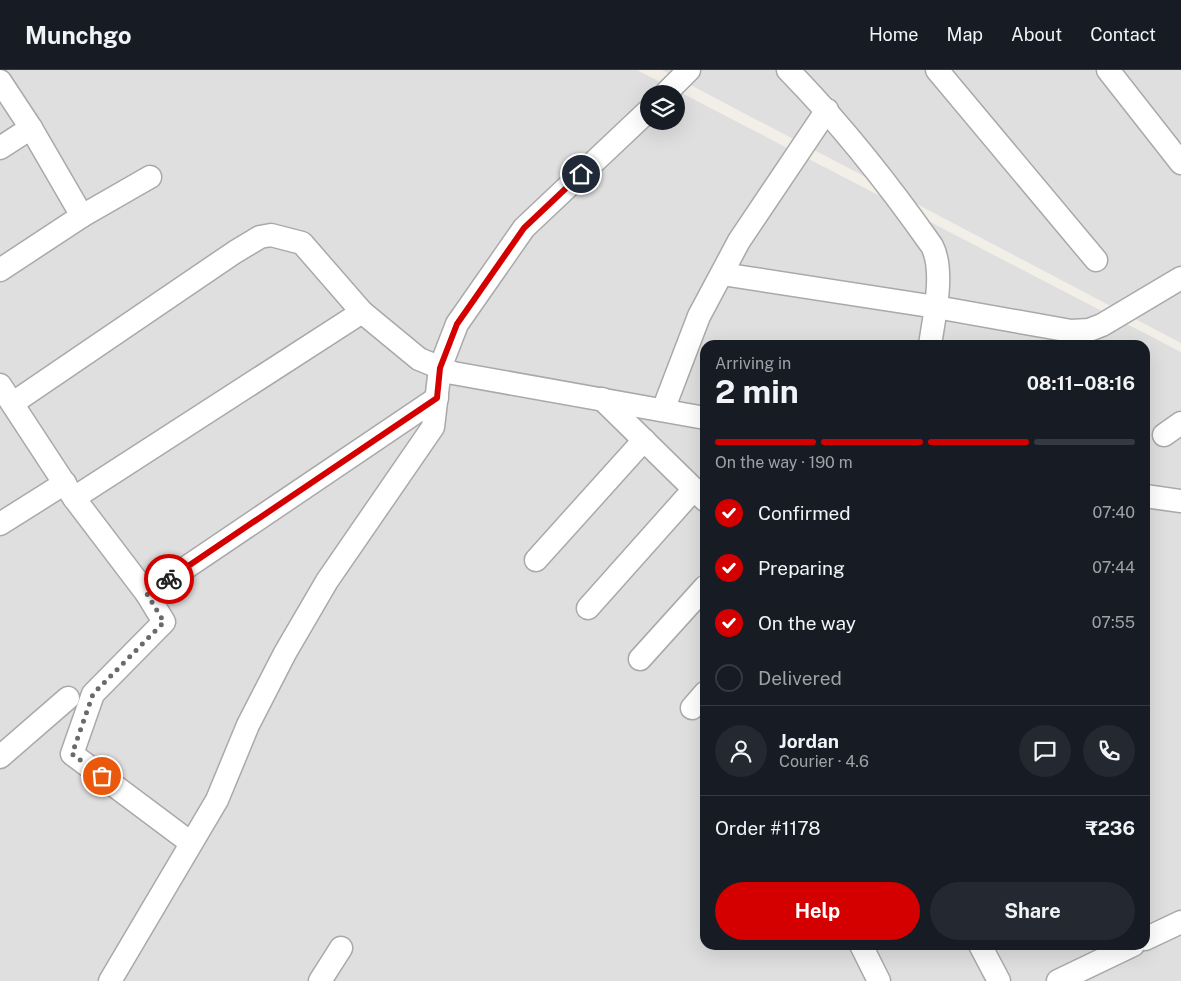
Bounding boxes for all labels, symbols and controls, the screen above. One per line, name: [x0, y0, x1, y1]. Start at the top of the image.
text: Munchgo: [25, 21, 131, 49]
text: Home: [869, 24, 919, 45]
text: Map: [947, 24, 983, 45]
text: About: [1011, 24, 1062, 45]
text: Contact: [1090, 24, 1156, 45]
map controls: [640, 85, 685, 130]
button: layers: [640, 85, 685, 130]
pin: [560, 153, 602, 195]
icon: home: [567, 160, 595, 188]
text: Arriving in: [715, 354, 791, 373]
text: 08:11–08:16: [1027, 372, 1135, 394]
text: 2 min: [715, 373, 799, 410]
text: On the way · 190 m: [715, 453, 853, 472]
icon: check: [715, 499, 743, 527]
text: Confirmed: [758, 502, 851, 524]
text: 07:40: [1093, 503, 1135, 522]
courier: [144, 554, 194, 604]
icon: check: [715, 554, 743, 582]
text: Preparing: [758, 557, 845, 579]
text: 07:44: [1092, 558, 1135, 577]
icon: bike: [155, 565, 183, 593]
icon: check: [715, 609, 743, 637]
text: On the way: [758, 612, 856, 634]
text: 07:55: [1092, 613, 1135, 632]
text: Delivered: [758, 667, 842, 689]
button: person: [715, 725, 767, 777]
button: chat: [1019, 725, 1071, 777]
button: phone: [1083, 725, 1135, 777]
text: Jordan: [779, 730, 839, 752]
text: Courier · 4.6: [779, 752, 869, 771]
pin: [81, 755, 123, 797]
icon: bag: [88, 762, 116, 790]
text: Order #1178: [715, 817, 821, 839]
text: ₹236: [1086, 817, 1135, 839]
button: Help: [715, 882, 920, 940]
button: Share: [930, 882, 1135, 940]

